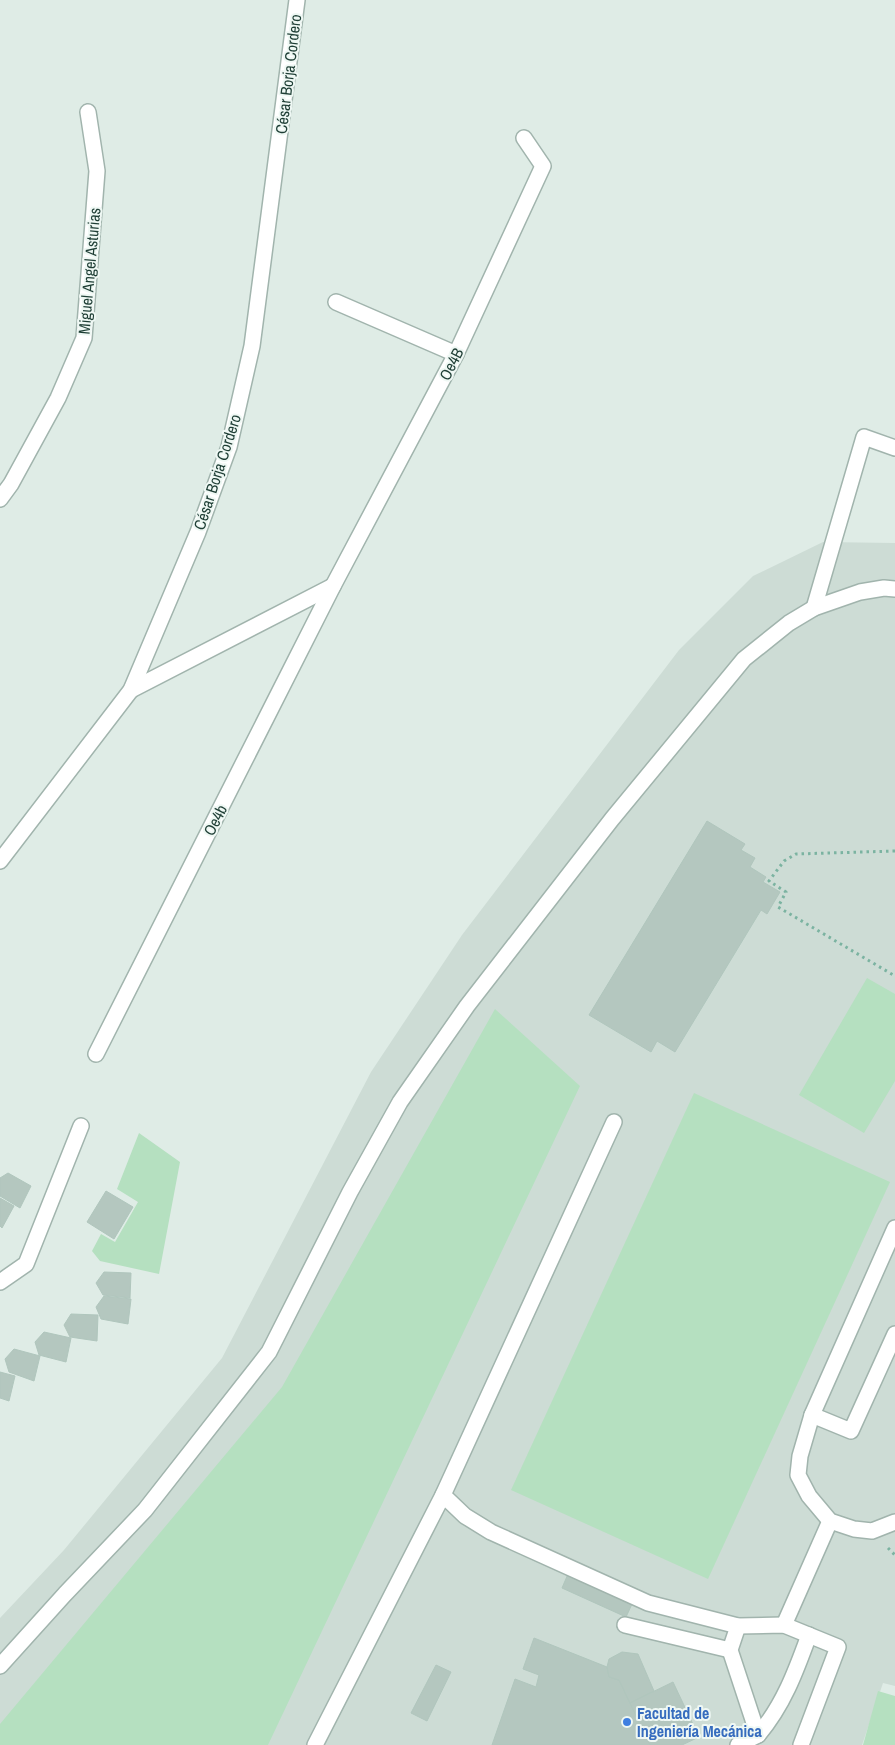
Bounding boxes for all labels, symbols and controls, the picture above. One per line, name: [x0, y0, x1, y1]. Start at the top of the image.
street label: César Borja Cordero: [270, 13, 306, 135]
street label: Miguel Angel Asturias: [73, 207, 105, 335]
street label: Oe4B: [434, 344, 469, 384]
street label: César Borja Cordero: [188, 411, 246, 533]
street label: Oe4b: [198, 801, 232, 839]
place label: Facultad de Ingeniería Mecánica: [637, 1702, 762, 1742]
marker: Facultad de Ingeniería Mecánica: [621, 1716, 633, 1728]

